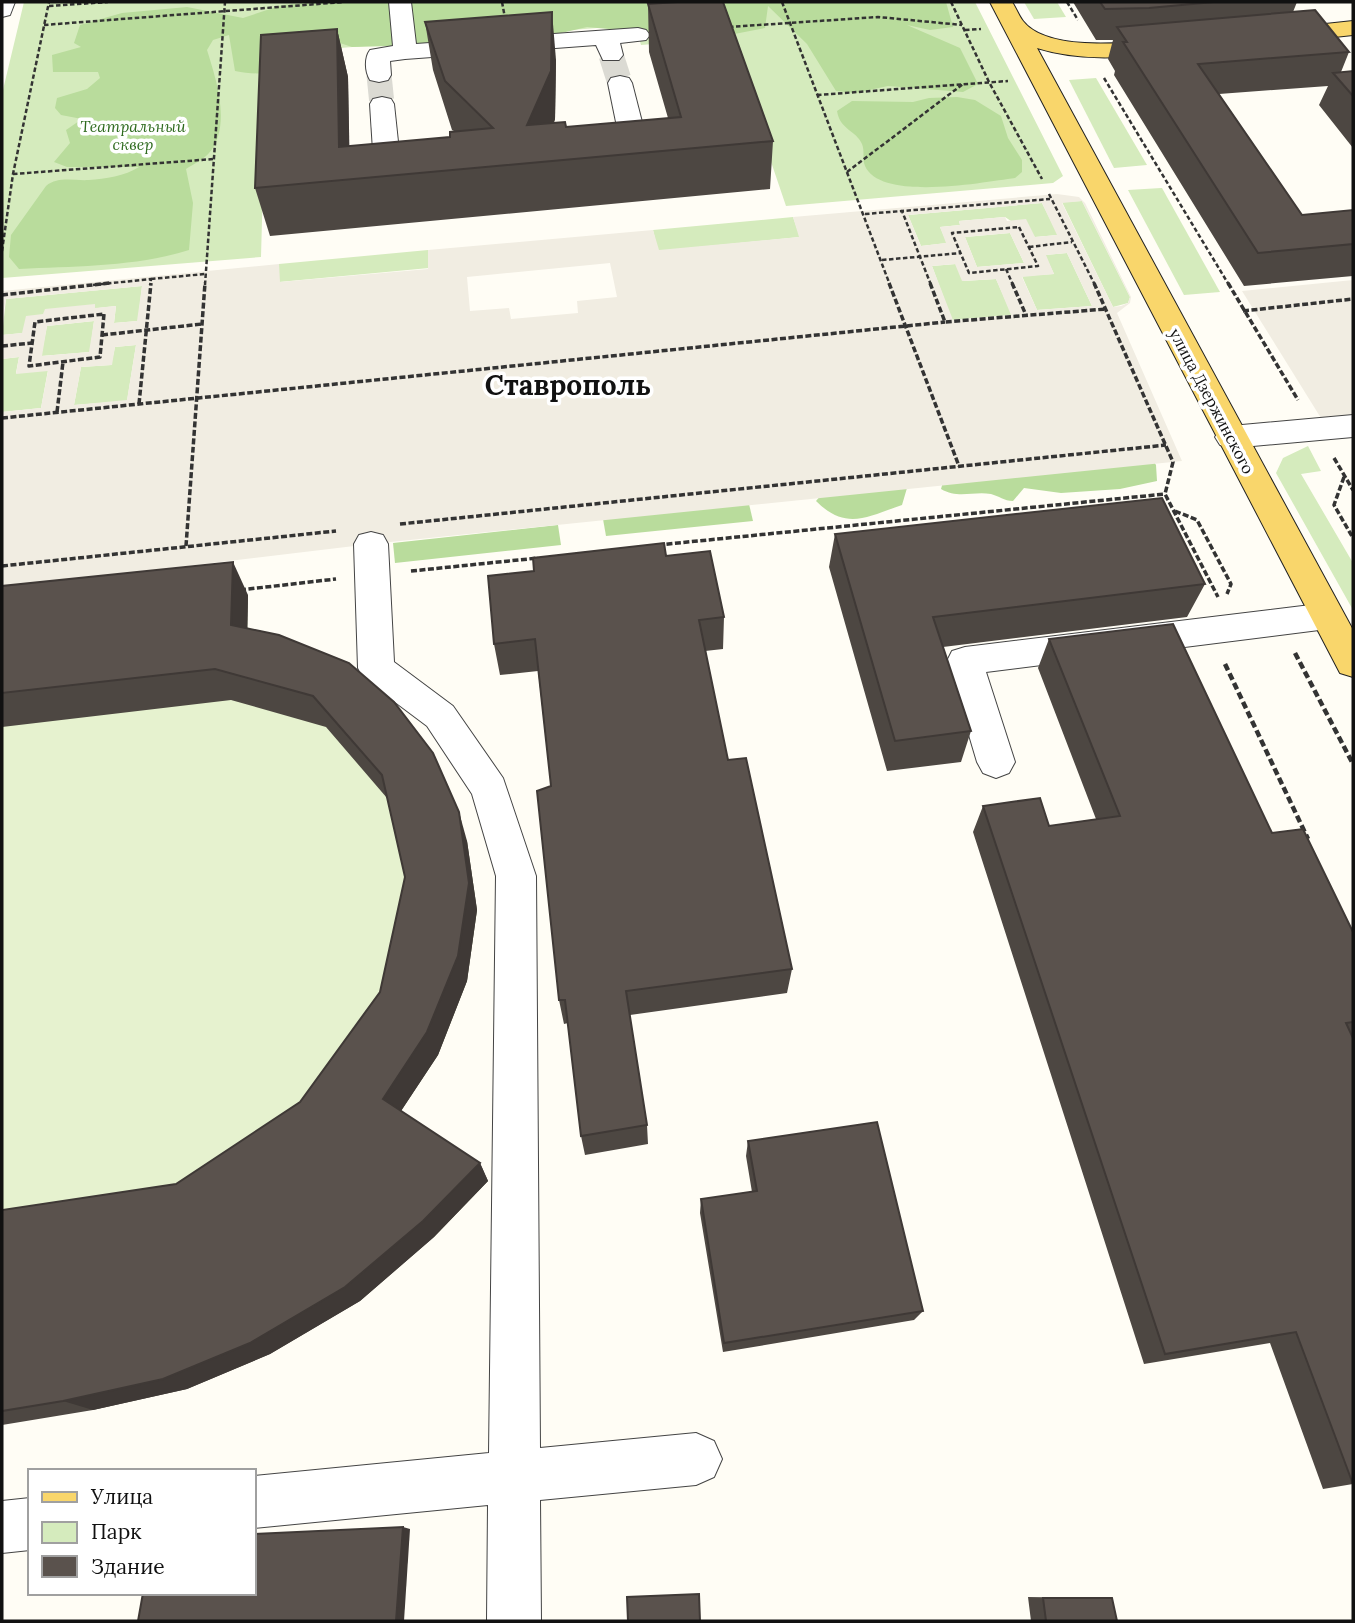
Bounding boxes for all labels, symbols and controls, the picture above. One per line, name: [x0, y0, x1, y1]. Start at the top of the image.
park label: Театральный сквер: [80, 116, 186, 154]
street label: улица Дзержинского: [1165, 325, 1259, 477]
district label: Ставрополь: [485, 367, 651, 403]
legend: [28, 1469, 256, 1595]
text: Улица: [90, 1483, 153, 1510]
text: Парк: [91, 1518, 142, 1545]
text: Здание: [91, 1553, 165, 1580]

